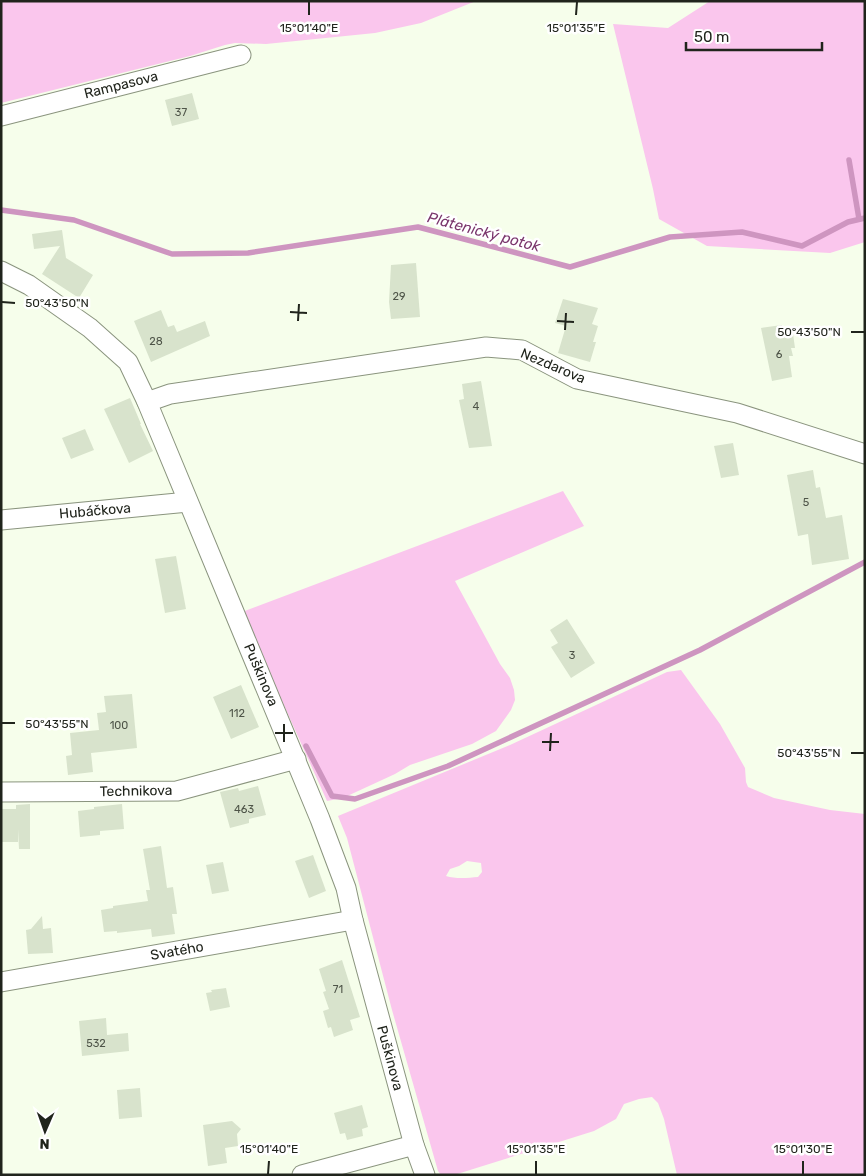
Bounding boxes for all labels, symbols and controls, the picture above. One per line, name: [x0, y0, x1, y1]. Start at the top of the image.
scale bar: [686, 20, 822, 52]
text: 15°01'40"E: [280, 21, 338, 35]
text: 15°01'35"E: [547, 21, 605, 35]
text: 50 m: [694, 28, 729, 46]
street label: Rampasova: [82, 68, 160, 102]
house number: 37: [175, 106, 187, 119]
water label: Plátenický potok: [426, 208, 543, 256]
house number: 29: [393, 290, 405, 303]
text: 50°43'50"N: [25, 296, 89, 310]
text: 50°43'50"N: [777, 325, 841, 339]
house number: 28: [149, 335, 163, 348]
street label: Nezdarova: [518, 345, 588, 387]
house number: 6: [776, 348, 783, 361]
house number: 4: [473, 400, 480, 413]
house number: 5: [803, 496, 810, 509]
street label: Hubáčkova: [58, 499, 132, 523]
street label: Puškinova: [240, 641, 282, 709]
house number: 3: [569, 649, 576, 662]
house number: 112: [229, 707, 245, 720]
text: 50°43'55"N: [25, 717, 89, 731]
house number: 100: [110, 719, 128, 732]
text: 50°43'55"N: [777, 746, 841, 760]
street label: Technikova: [100, 782, 172, 800]
house number: 463: [234, 803, 254, 816]
street label: Svatého: [149, 938, 205, 964]
house number: 71: [333, 983, 343, 996]
street label: Puškinova: [373, 1024, 407, 1092]
house number: 532: [86, 1037, 106, 1050]
north arrow: [20, 1106, 70, 1156]
text: N: [39, 1135, 50, 1152]
text: 15°01'40"E: [240, 1142, 298, 1156]
text: 15°01'35"E: [507, 1142, 565, 1156]
text: 15°01'30"E: [774, 1142, 832, 1156]

